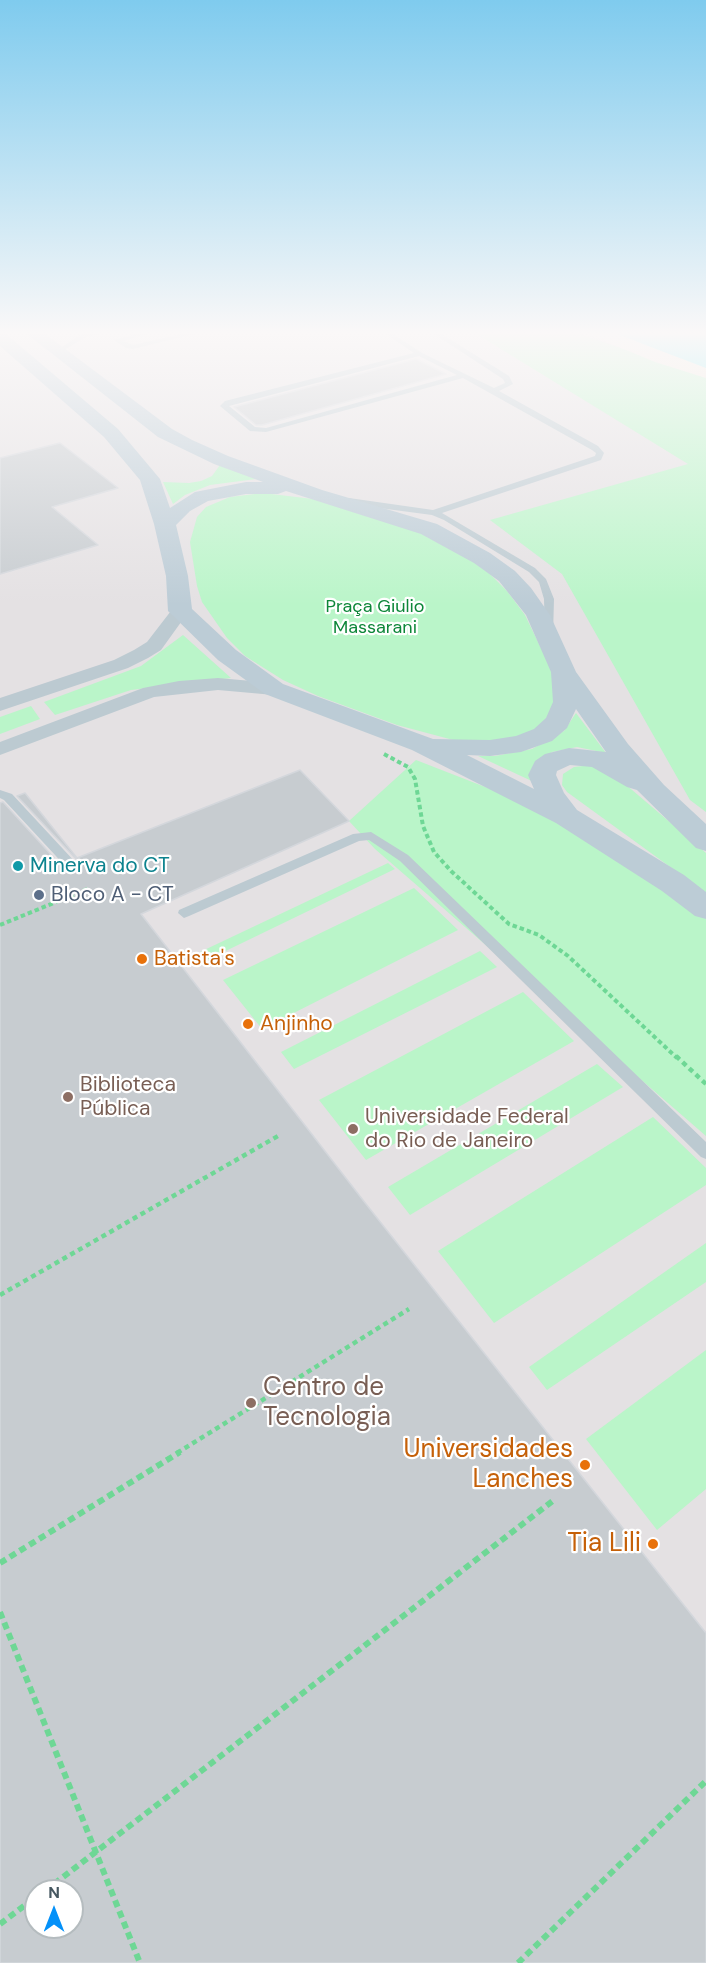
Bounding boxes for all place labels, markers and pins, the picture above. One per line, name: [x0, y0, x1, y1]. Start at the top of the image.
place label: Minerva do CT: [30, 853, 170, 879]
marker: Minerva do CT: [11, 859, 25, 873]
place label: Bloco A - CT: [51, 882, 174, 908]
marker: Bloco A - CT: [32, 888, 46, 902]
place label: Batista's: [154, 946, 235, 972]
marker: Batista's: [135, 952, 149, 966]
place label: Anjinho: [260, 1011, 333, 1037]
marker: Anjinho: [241, 1017, 255, 1031]
place label: Biblioteca Pública: [80, 1072, 176, 1122]
marker: Biblioteca Pública: [61, 1090, 75, 1104]
place label: Universidade Federal do Rio de Janeiro: [365, 1104, 569, 1154]
marker: Universidade Federal do Rio de Janeiro: [346, 1122, 360, 1136]
place label: Centro de Tecnologia: [263, 1372, 391, 1434]
marker: Centro de Tecnologia: [244, 1396, 258, 1410]
place label: Universidades Lanches: [404, 1434, 573, 1496]
marker: Universidades Lanches: [578, 1458, 592, 1472]
place label: Tia Lili: [567, 1528, 641, 1560]
marker: Tia Lili: [646, 1537, 660, 1551]

